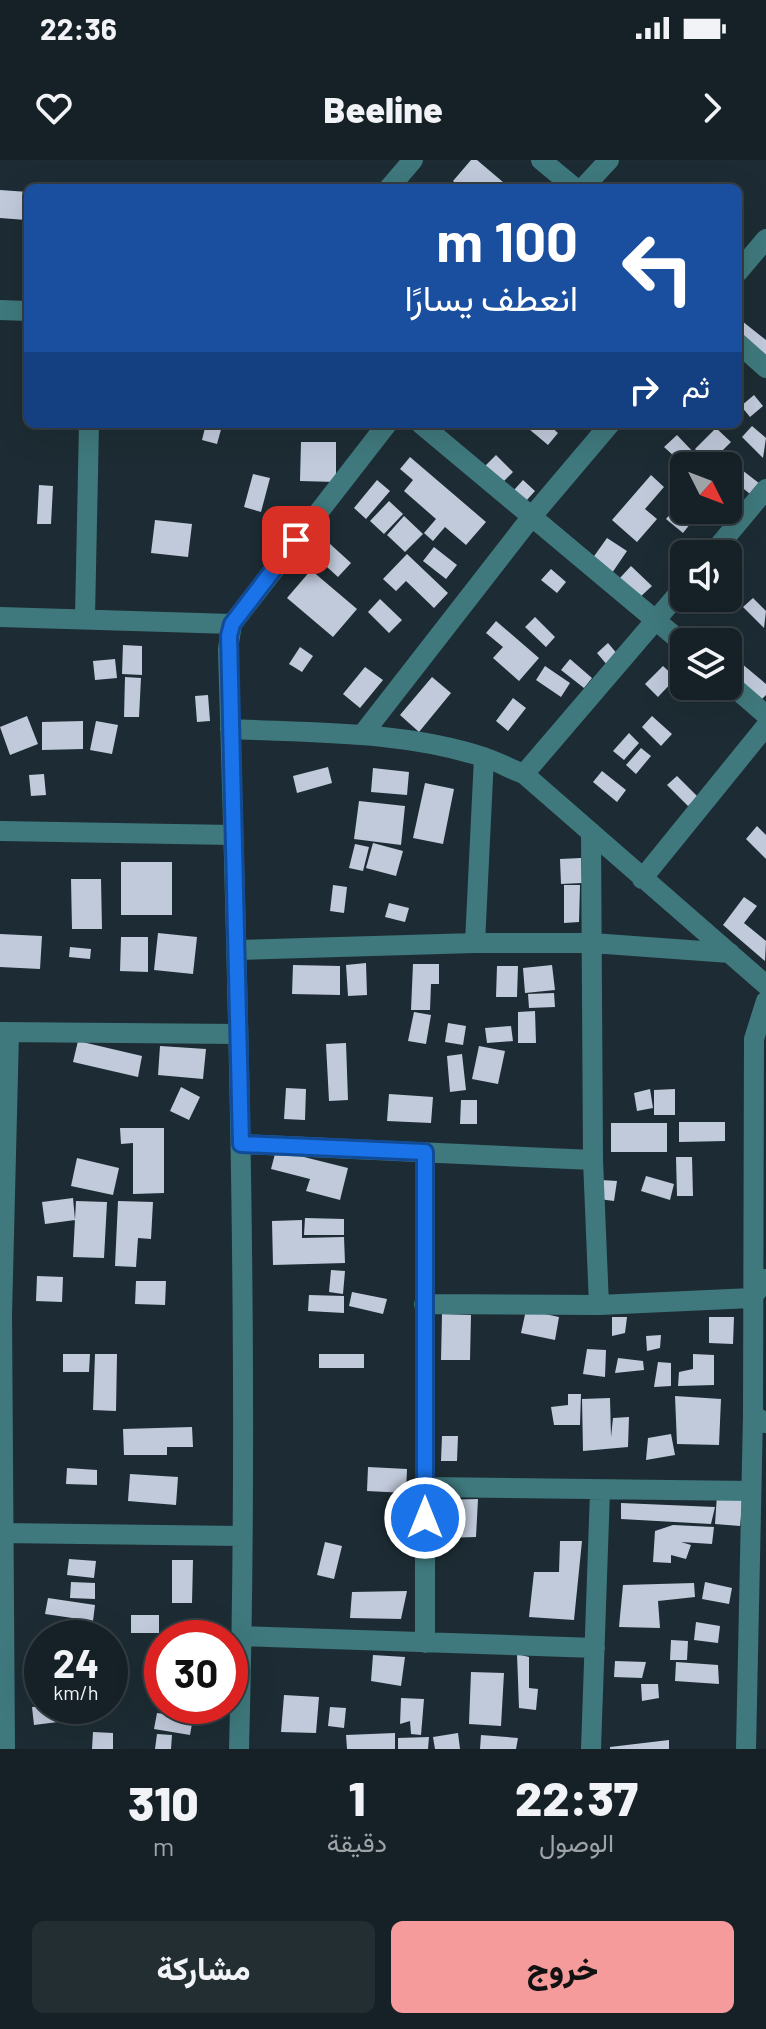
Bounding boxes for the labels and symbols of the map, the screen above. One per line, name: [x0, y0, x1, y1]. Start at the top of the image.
north arrow: [670, 452, 742, 524]
pin: [262, 506, 330, 574]
position arrow: [383, 1476, 467, 1560]
speed limit sign: 30: [144, 1620, 248, 1724]

